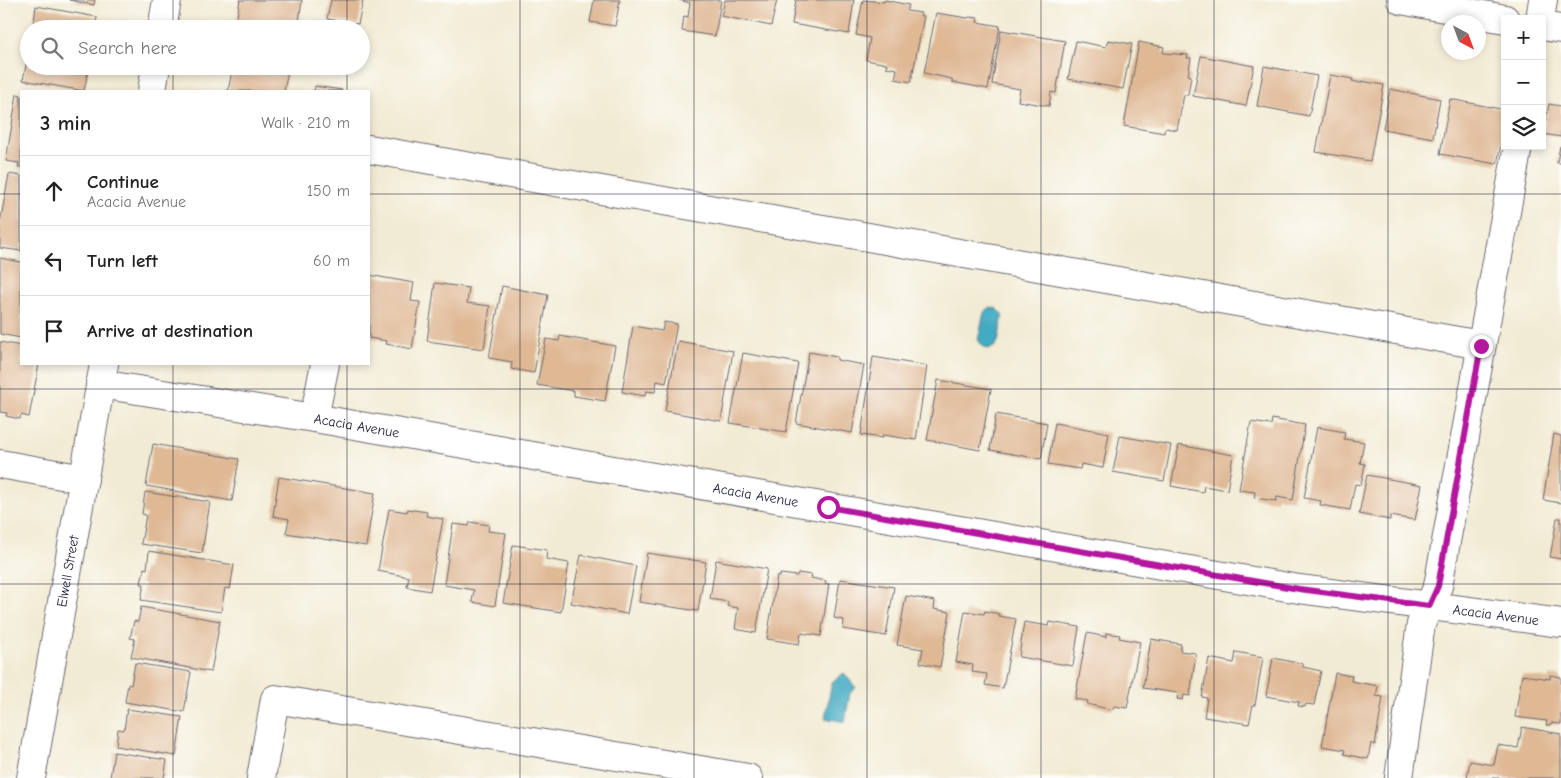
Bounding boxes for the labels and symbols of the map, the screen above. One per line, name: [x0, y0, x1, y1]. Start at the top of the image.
north arrow: [1441, 15, 1486, 60]
route end: [1470, 335, 1493, 358]
street label: Acacia Avenue: [312, 410, 401, 442]
street label: Acacia Avenue: [711, 479, 800, 511]
route start: [817, 496, 840, 519]
street label: Elwell Street: [53, 533, 83, 609]
street label: Acacia Avenue: [1452, 601, 1540, 629]

